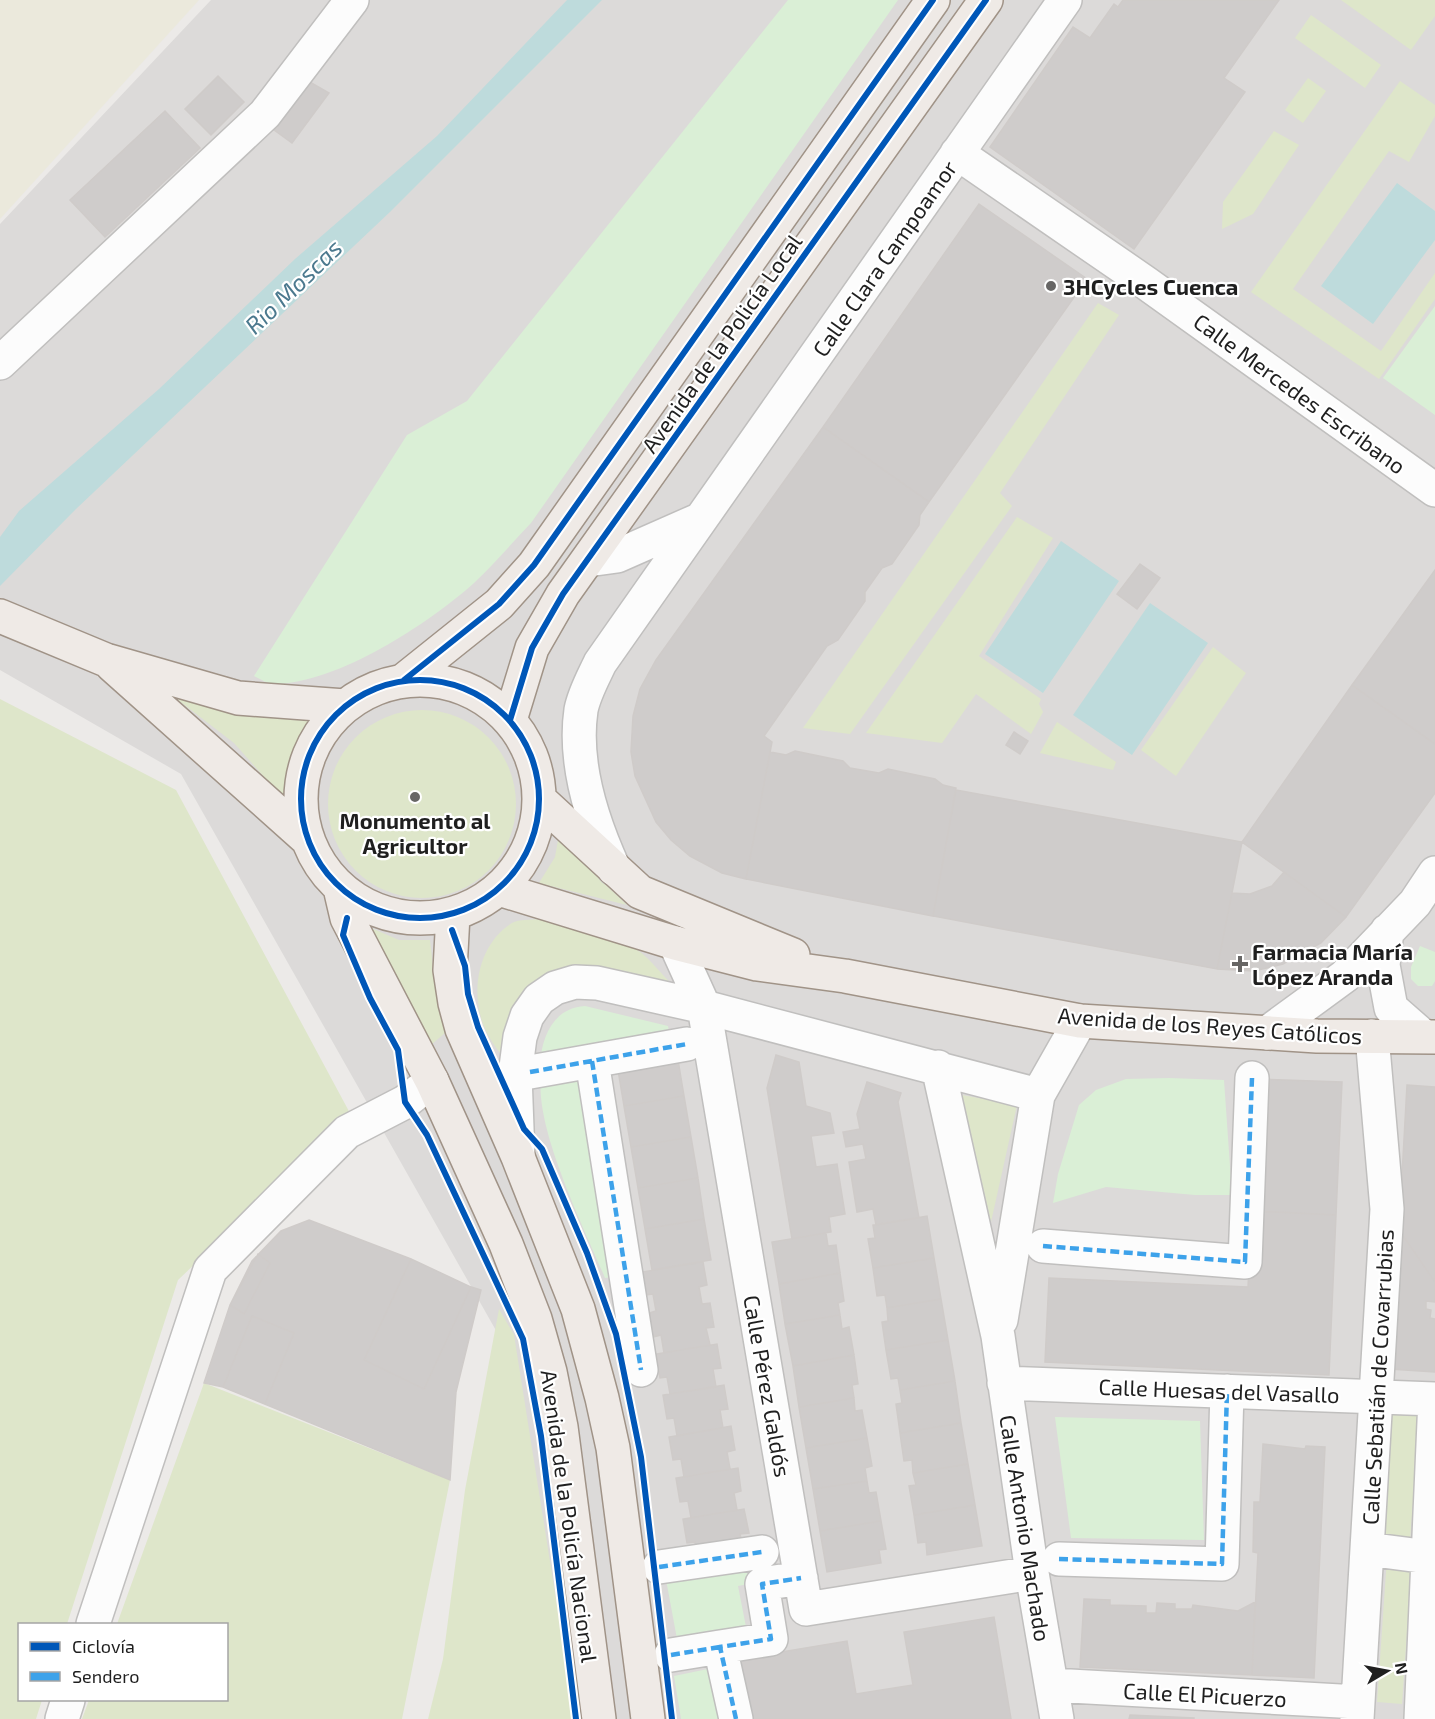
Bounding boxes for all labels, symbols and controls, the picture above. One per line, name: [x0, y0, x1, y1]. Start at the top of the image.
street label: Calle Clara Campoamor: [806, 155, 962, 361]
street label: Avenida de la Policía Local: [636, 228, 807, 457]
water label: Rio Moscas: [238, 233, 348, 339]
place label: 3HCycles Cuenca: [1063, 273, 1238, 300]
marker: 3HCycles Cuenca: [1044, 279, 1058, 293]
street label: Calle Mercedes Escribano: [1189, 307, 1411, 479]
marker: Monumento al Agricultor: [408, 790, 422, 804]
place label: Monumento al Agricultor: [340, 807, 491, 858]
place label: Farmacia María López Aranda: [1252, 938, 1413, 989]
marker: Farmacia María López Aranda: [1233, 957, 1247, 971]
street label: Avenida de los Reyes Católicos: [1057, 1001, 1363, 1049]
street label: Calle Sebatián de Covarrubias: [1356, 1228, 1398, 1526]
street label: Calle Pérez Galdós: [739, 1293, 797, 1479]
street label: Avenida de la Policía Nacional: [537, 1368, 604, 1665]
street label: Calle Huesas del Vasallo: [1098, 1373, 1340, 1407]
street label: Calle Antonio Machado: [995, 1413, 1057, 1643]
legend: [18, 1623, 228, 1701]
text: Ciclovía: [72, 1635, 135, 1657]
north arrow: [1357, 1641, 1417, 1701]
text: N: [1392, 1661, 1413, 1676]
text: Sendero: [72, 1665, 139, 1687]
street label: Calle El Picuerzo: [1123, 1677, 1287, 1711]

